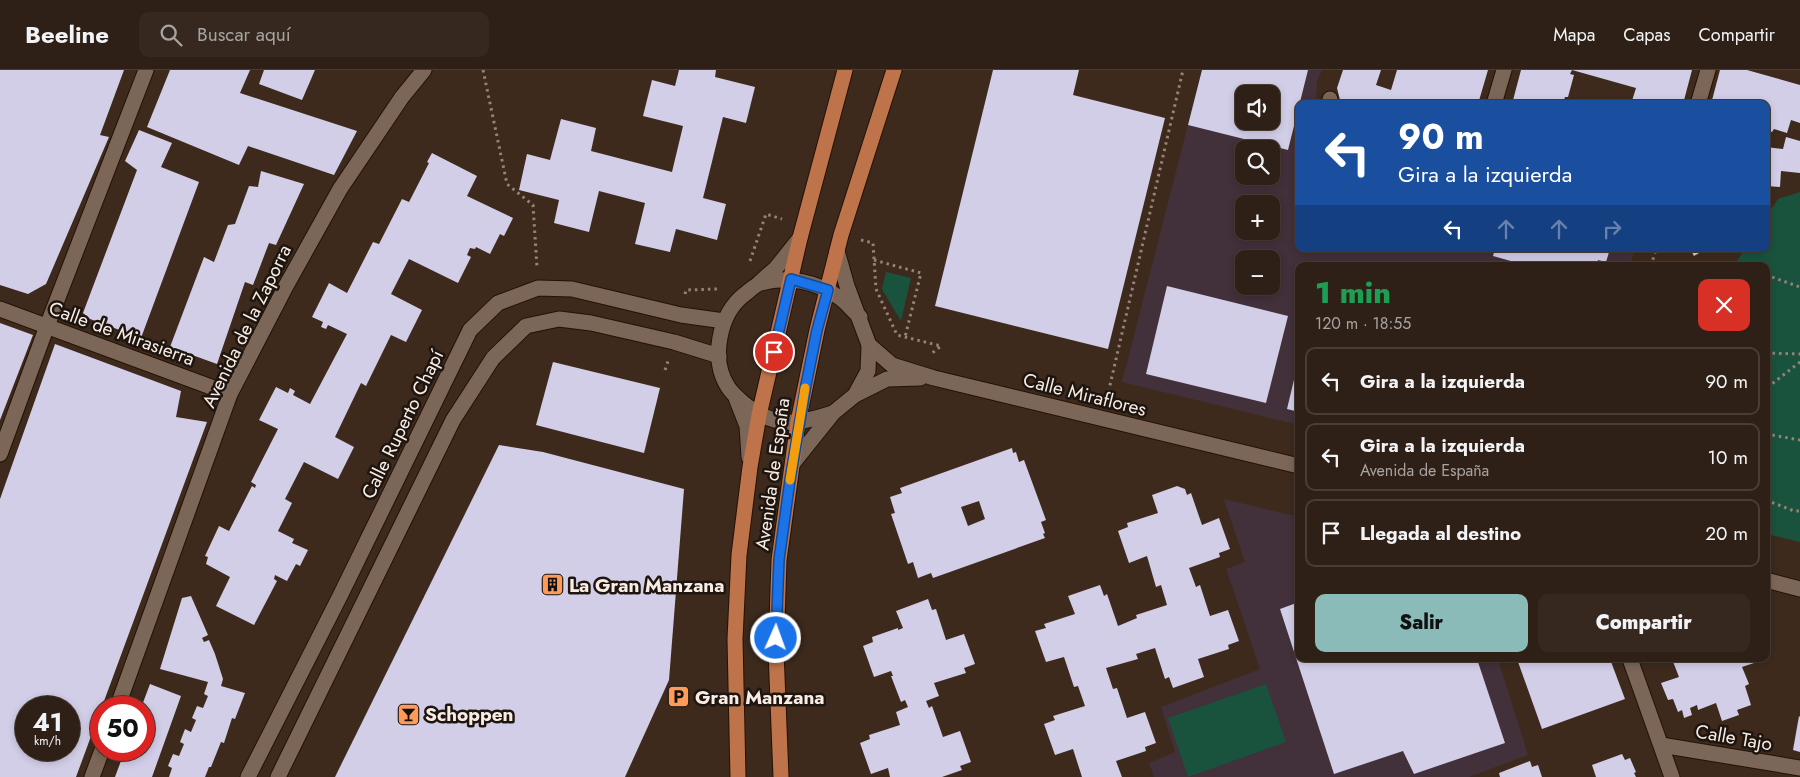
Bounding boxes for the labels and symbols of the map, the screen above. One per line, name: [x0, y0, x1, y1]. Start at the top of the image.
street label: Avenida de la Zaporra: [195, 240, 298, 412]
street label: Calle de Mirasierra: [45, 295, 198, 372]
pin: [753, 331, 795, 373]
street label: Calle Ruperto Chapí: [355, 344, 451, 503]
street label: Calle Miraflores: [1020, 366, 1150, 423]
street label: Avenida de España: [748, 396, 797, 552]
place label: La Gran Manzana: [569, 572, 725, 599]
building icon: La Gran Manzana: [541, 573, 565, 597]
position arrow: [749, 611, 801, 663]
place label: Gran Manzana: [695, 684, 825, 711]
parking icon: Gran Manzana: [667, 685, 691, 709]
speed limit sign: 50: [90, 696, 155, 761]
place label: Schoppen: [425, 701, 514, 728]
bar icon: Schoppen: [397, 702, 421, 726]
street label: Calle Tajo: [1693, 717, 1774, 758]

